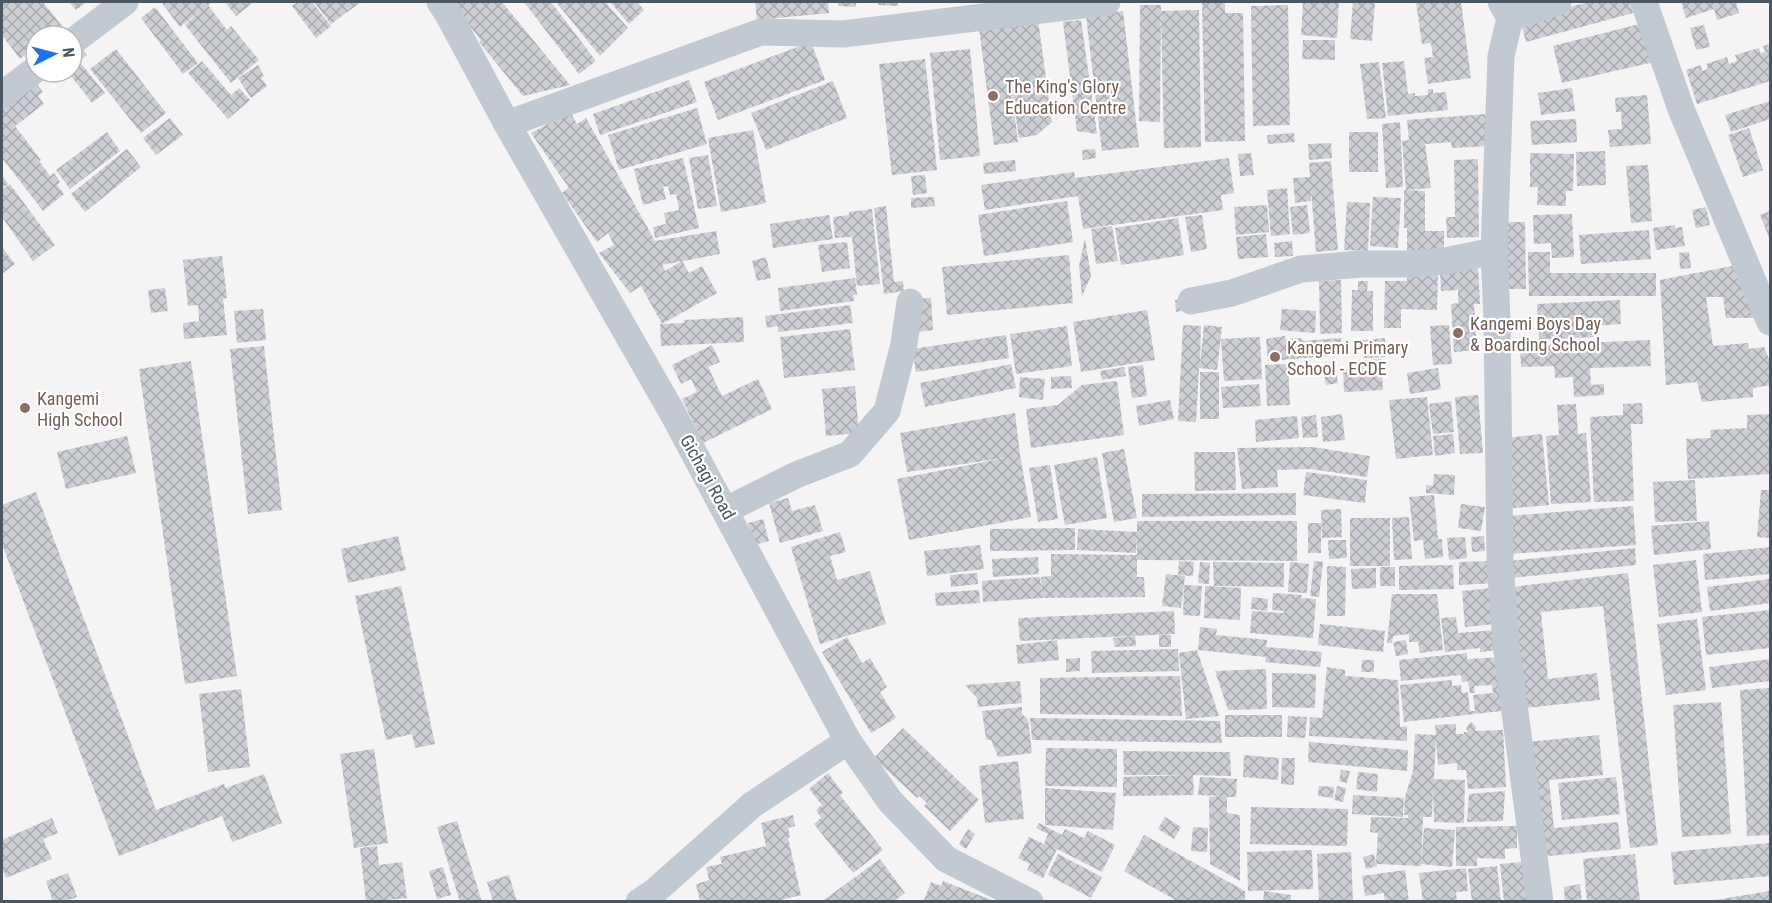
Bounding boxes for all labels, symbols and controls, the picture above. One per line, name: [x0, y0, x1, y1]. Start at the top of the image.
north arrow: [24, 24, 84, 84]
text: N: [58, 47, 78, 58]
place label: The King's Glory Education Centre: [1005, 76, 1126, 118]
marker: The King's Glory Education Centre: [986, 89, 1000, 103]
place label: Kangemi Boys Day & Boarding School: [1470, 313, 1602, 355]
marker: Kangemi Boys Day & Boarding School: [1451, 326, 1465, 340]
place label: Kangemi Primary School - ECDE: [1287, 337, 1409, 379]
marker: Kangemi Primary School - ECDE: [1268, 350, 1282, 364]
place label: Kangemi High School: [37, 388, 123, 430]
marker: Kangemi High School: [18, 401, 32, 415]
street label: Gichagi Road: [676, 431, 740, 523]

